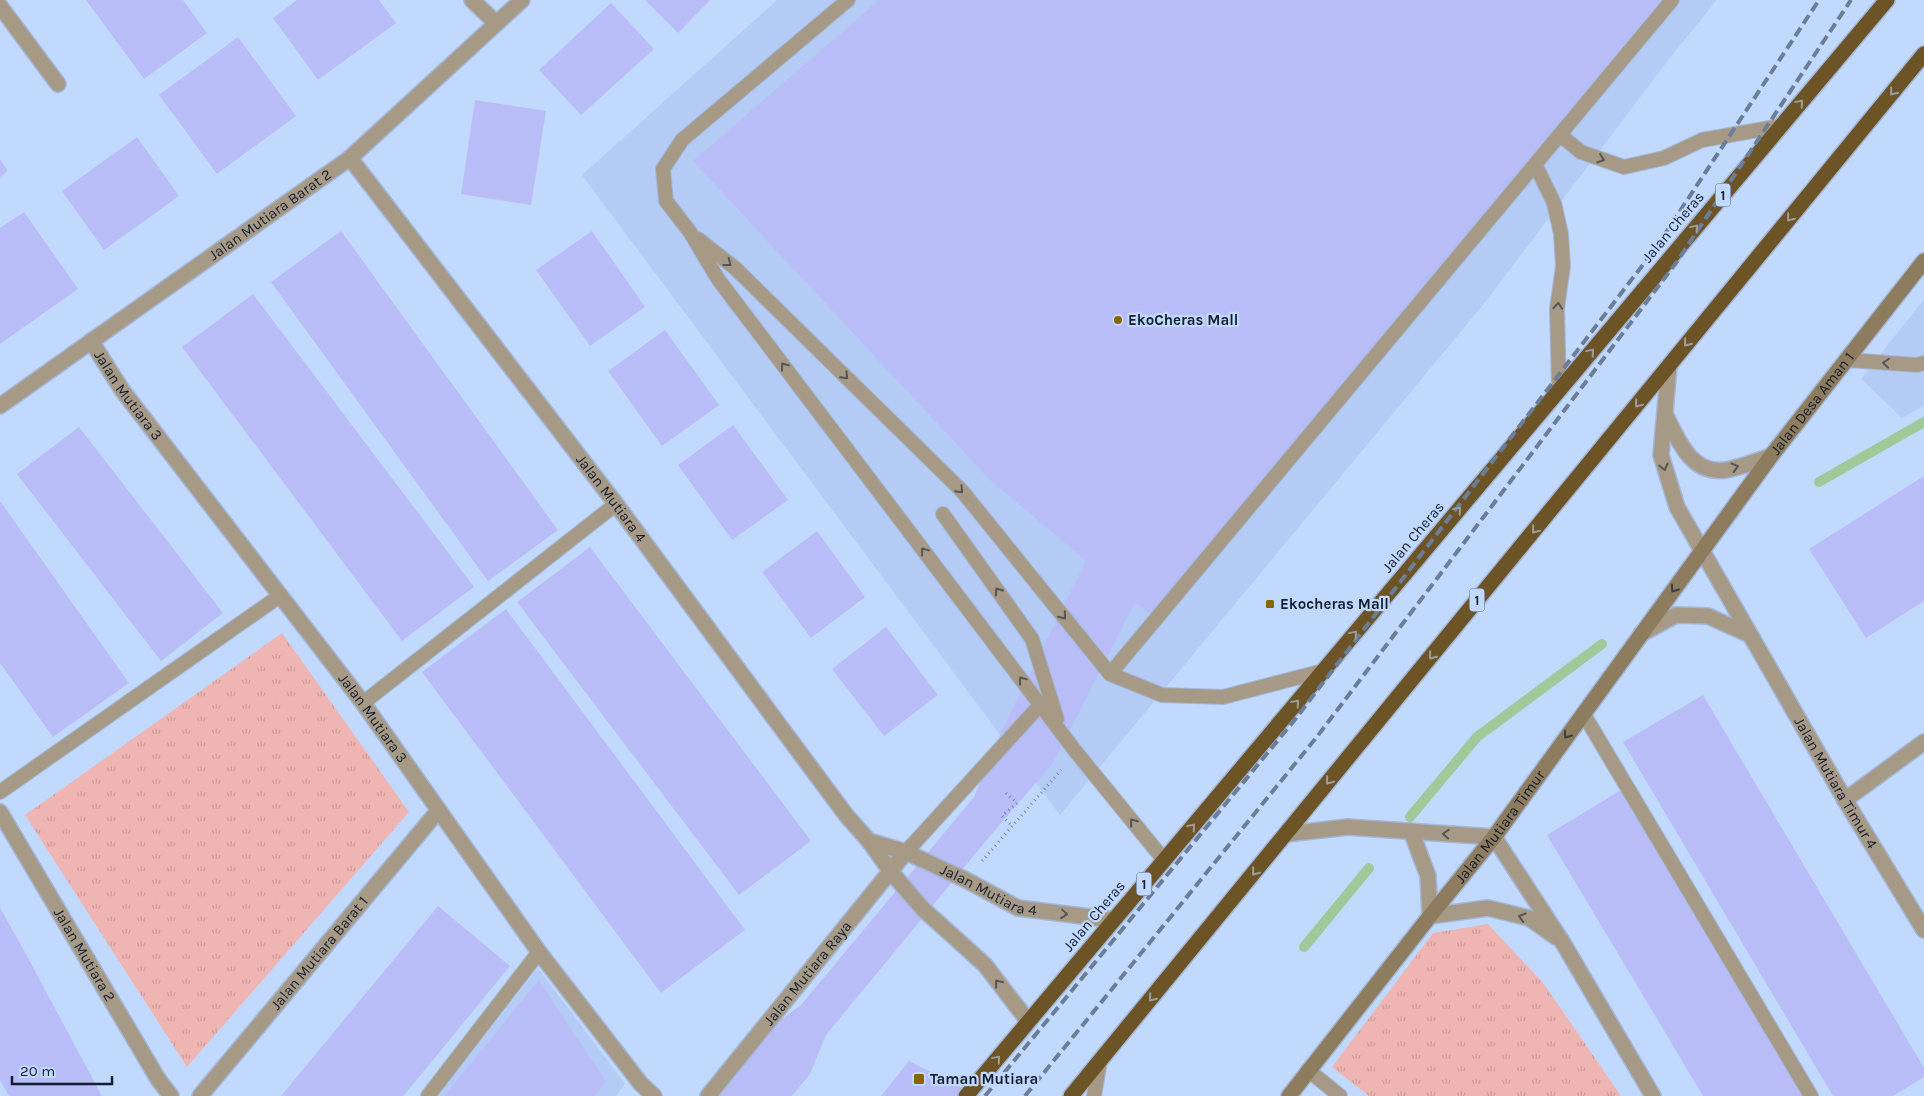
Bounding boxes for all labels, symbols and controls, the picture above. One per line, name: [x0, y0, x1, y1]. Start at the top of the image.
one-way arrow: [1891, 86, 1899, 95]
one-way arrow: [1794, 100, 1803, 109]
one-way arrow: [1597, 153, 1605, 163]
street label: Jalan Mutiara Barat 2: [205, 165, 335, 264]
road number: 1: [1716, 184, 1730, 206]
street label: Jalan Cheras: [1638, 188, 1708, 266]
one-way arrow: [1787, 212, 1796, 221]
one-way arrow: [1690, 225, 1698, 234]
one-way arrow: [722, 257, 731, 265]
one-way arrow: [1552, 301, 1563, 309]
place label: EkoCheras Mall: [1128, 311, 1238, 329]
marker: EkoCheras Mall: [1112, 314, 1124, 326]
one-way arrow: [1684, 338, 1693, 347]
street label: Jalan Mutiara 3: [90, 347, 166, 444]
one-way arrow: [1585, 349, 1593, 358]
street label: Jalan Desa Aman 1: [1766, 349, 1858, 458]
one-way arrow: [1882, 357, 1890, 368]
one-way arrow: [781, 362, 790, 372]
one-way arrow: [839, 370, 848, 379]
one-way arrow: [1635, 398, 1643, 407]
street label: Jalan Mutiara 4: [572, 451, 650, 546]
one-way arrow: [1659, 462, 1669, 470]
one-way arrow: [1731, 462, 1740, 473]
one-way arrow: [954, 485, 963, 494]
street label: Jalan Cheras: [1378, 498, 1448, 576]
one-way arrow: [1453, 506, 1462, 515]
one-way arrow: [1532, 524, 1540, 533]
one-way arrow: [922, 548, 930, 557]
one-way arrow: [1671, 583, 1680, 593]
one-way arrow: [995, 587, 1004, 597]
road number: 1: [1470, 588, 1484, 612]
place label: Ekocheras Mall: [1280, 595, 1389, 613]
marker: Ekocheras Mall: [1264, 598, 1276, 610]
one-way arrow: [1057, 610, 1066, 619]
one-way arrow: [1348, 631, 1357, 640]
one-way arrow: [1428, 650, 1437, 659]
street label: Jalan Mutiara 3: [335, 670, 411, 766]
one-way arrow: [1020, 677, 1028, 686]
one-way arrow: [1291, 699, 1300, 708]
street label: Jalan Mutiara Timur 4: [1790, 714, 1882, 852]
one-way arrow: [1565, 729, 1573, 738]
street label: Jalan Mutiara Timur: [1451, 766, 1549, 887]
one-way arrow: [1326, 776, 1335, 785]
one-way arrow: [1130, 819, 1139, 828]
one-way arrow: [1186, 824, 1194, 833]
one-way arrow: [1441, 828, 1449, 839]
street label: Jalan Mutiara 4: [937, 860, 1038, 919]
one-way arrow: [1252, 866, 1260, 875]
road number: 1: [1136, 872, 1152, 896]
street label: Jalan Cheras: [1059, 877, 1129, 955]
street label: Jalan Mutiara Barat 1: [267, 893, 372, 1014]
street label: Jalan Mutiara 2: [50, 905, 119, 1005]
one-way arrow: [1060, 908, 1068, 919]
one-way arrow: [1518, 913, 1527, 923]
street label: Jalan Mutiara Raya: [760, 917, 855, 1029]
one-way arrow: [996, 980, 1004, 989]
one-way arrow: [1149, 992, 1157, 1001]
scale bar: [12, 1054, 112, 1086]
one-way arrow: [991, 1055, 1000, 1064]
text: 20 m: [20, 1062, 55, 1080]
place label: Taman Mutiara: [930, 1070, 1038, 1088]
marker: Taman Mutiara: [912, 1072, 926, 1086]

